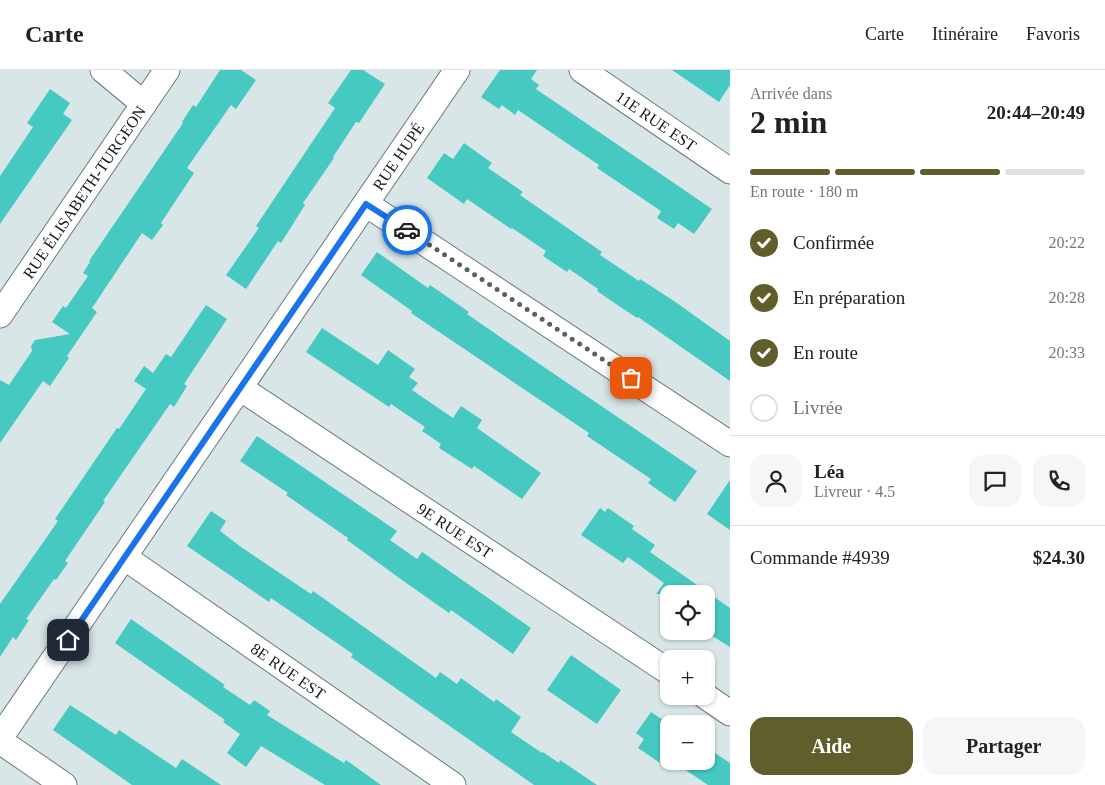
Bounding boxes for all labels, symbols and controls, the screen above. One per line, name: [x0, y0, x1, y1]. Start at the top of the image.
text: Carte: [25, 21, 84, 47]
text: Carte: [865, 24, 904, 44]
text: Itinéraire: [932, 24, 998, 44]
text: Favoris: [1026, 24, 1080, 44]
text: Arrivée dans: [750, 85, 832, 102]
street label: 11E RUE EST: [613, 88, 700, 155]
street label: RUE ÉLISABETH-TURGEON: [20, 102, 149, 282]
text: 20:44–20:49: [987, 102, 1085, 123]
text: 2 min: [750, 104, 827, 140]
street label: RUE HUPÉ: [369, 119, 427, 193]
text: En route · 180 m: [750, 183, 858, 200]
courier: [382, 205, 432, 255]
icon: car: [393, 216, 421, 244]
icon: check: [750, 229, 778, 257]
text: Confirmée: [793, 232, 874, 253]
text: 20:22: [1049, 234, 1085, 251]
icon: check: [750, 284, 778, 312]
text: En préparation: [793, 287, 905, 308]
text: 20:28: [1049, 289, 1085, 306]
icon: check: [750, 339, 778, 367]
text: En route: [793, 342, 858, 363]
text: 20:33: [1049, 344, 1085, 361]
pin: [610, 357, 652, 399]
icon: bag: [617, 364, 645, 392]
text: Livrée: [793, 397, 843, 418]
button: person: [750, 455, 802, 507]
button: chat: [969, 455, 1021, 507]
button: phone: [1033, 455, 1085, 507]
text: Léa: [814, 461, 845, 482]
text: Livreur · 4.5: [814, 483, 895, 500]
street label: 9E RUE EST: [414, 500, 496, 562]
text: Commande #4939: [750, 547, 890, 568]
text: $24.30: [1033, 547, 1085, 568]
map controls: [660, 585, 715, 770]
button: locate: [660, 585, 715, 640]
pin: [47, 619, 89, 661]
icon: home: [54, 626, 82, 654]
street label: 8E RUE EST: [248, 640, 329, 703]
button: +: [660, 650, 715, 705]
button: −: [660, 715, 715, 770]
button: Aide: [750, 717, 913, 775]
button: Partager: [923, 717, 1085, 775]

